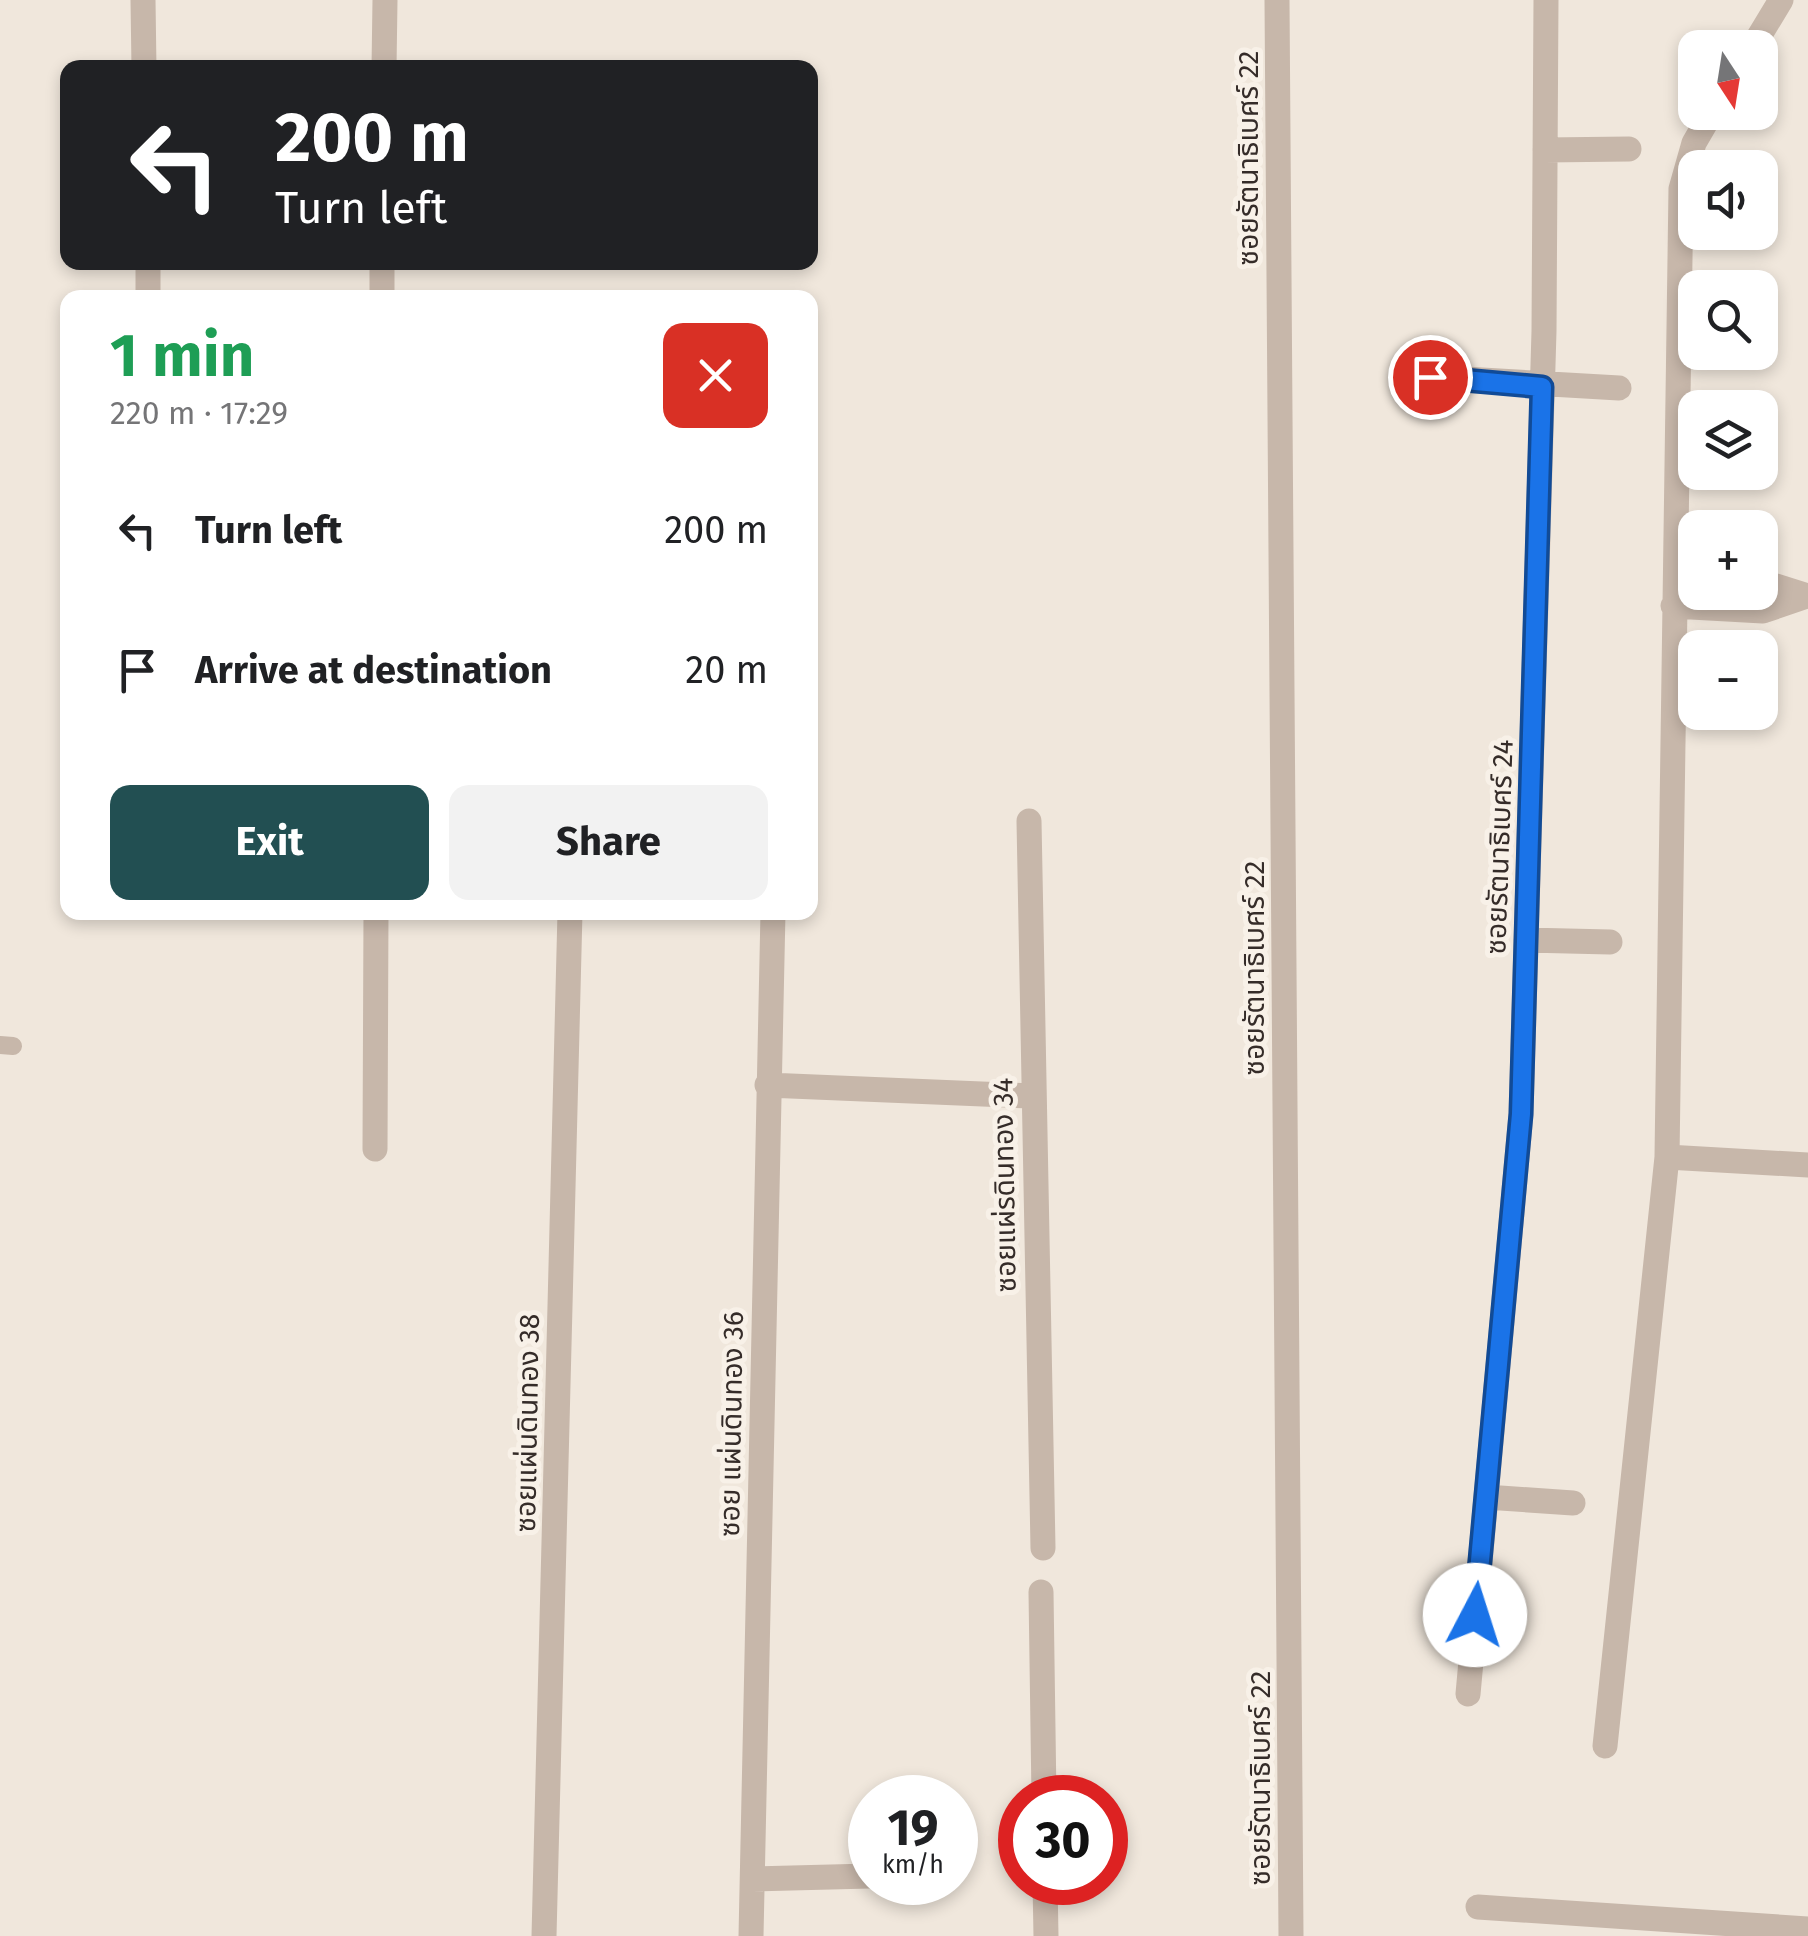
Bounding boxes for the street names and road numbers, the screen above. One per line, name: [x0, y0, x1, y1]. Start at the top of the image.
street label: ซอยรัตนาธิเบศร์ 22: [1232, 51, 1265, 265]
street label: ซอยรัตนาธิเบศร์ 24: [1479, 739, 1520, 955]
street label: ซอยรัตนาธิเบศร์ 22: [1238, 861, 1271, 1075]
street label: ซอยแผ่รดินทอง 34: [986, 1077, 1023, 1293]
street label: ซอย แผ่นดินทอง 36: [713, 1311, 750, 1537]
street label: ซอยแผ่นดินทอง 38: [509, 1313, 546, 1533]
street label: ซอยรัตนาธิเบศร์ 22: [1244, 1671, 1277, 1885]

